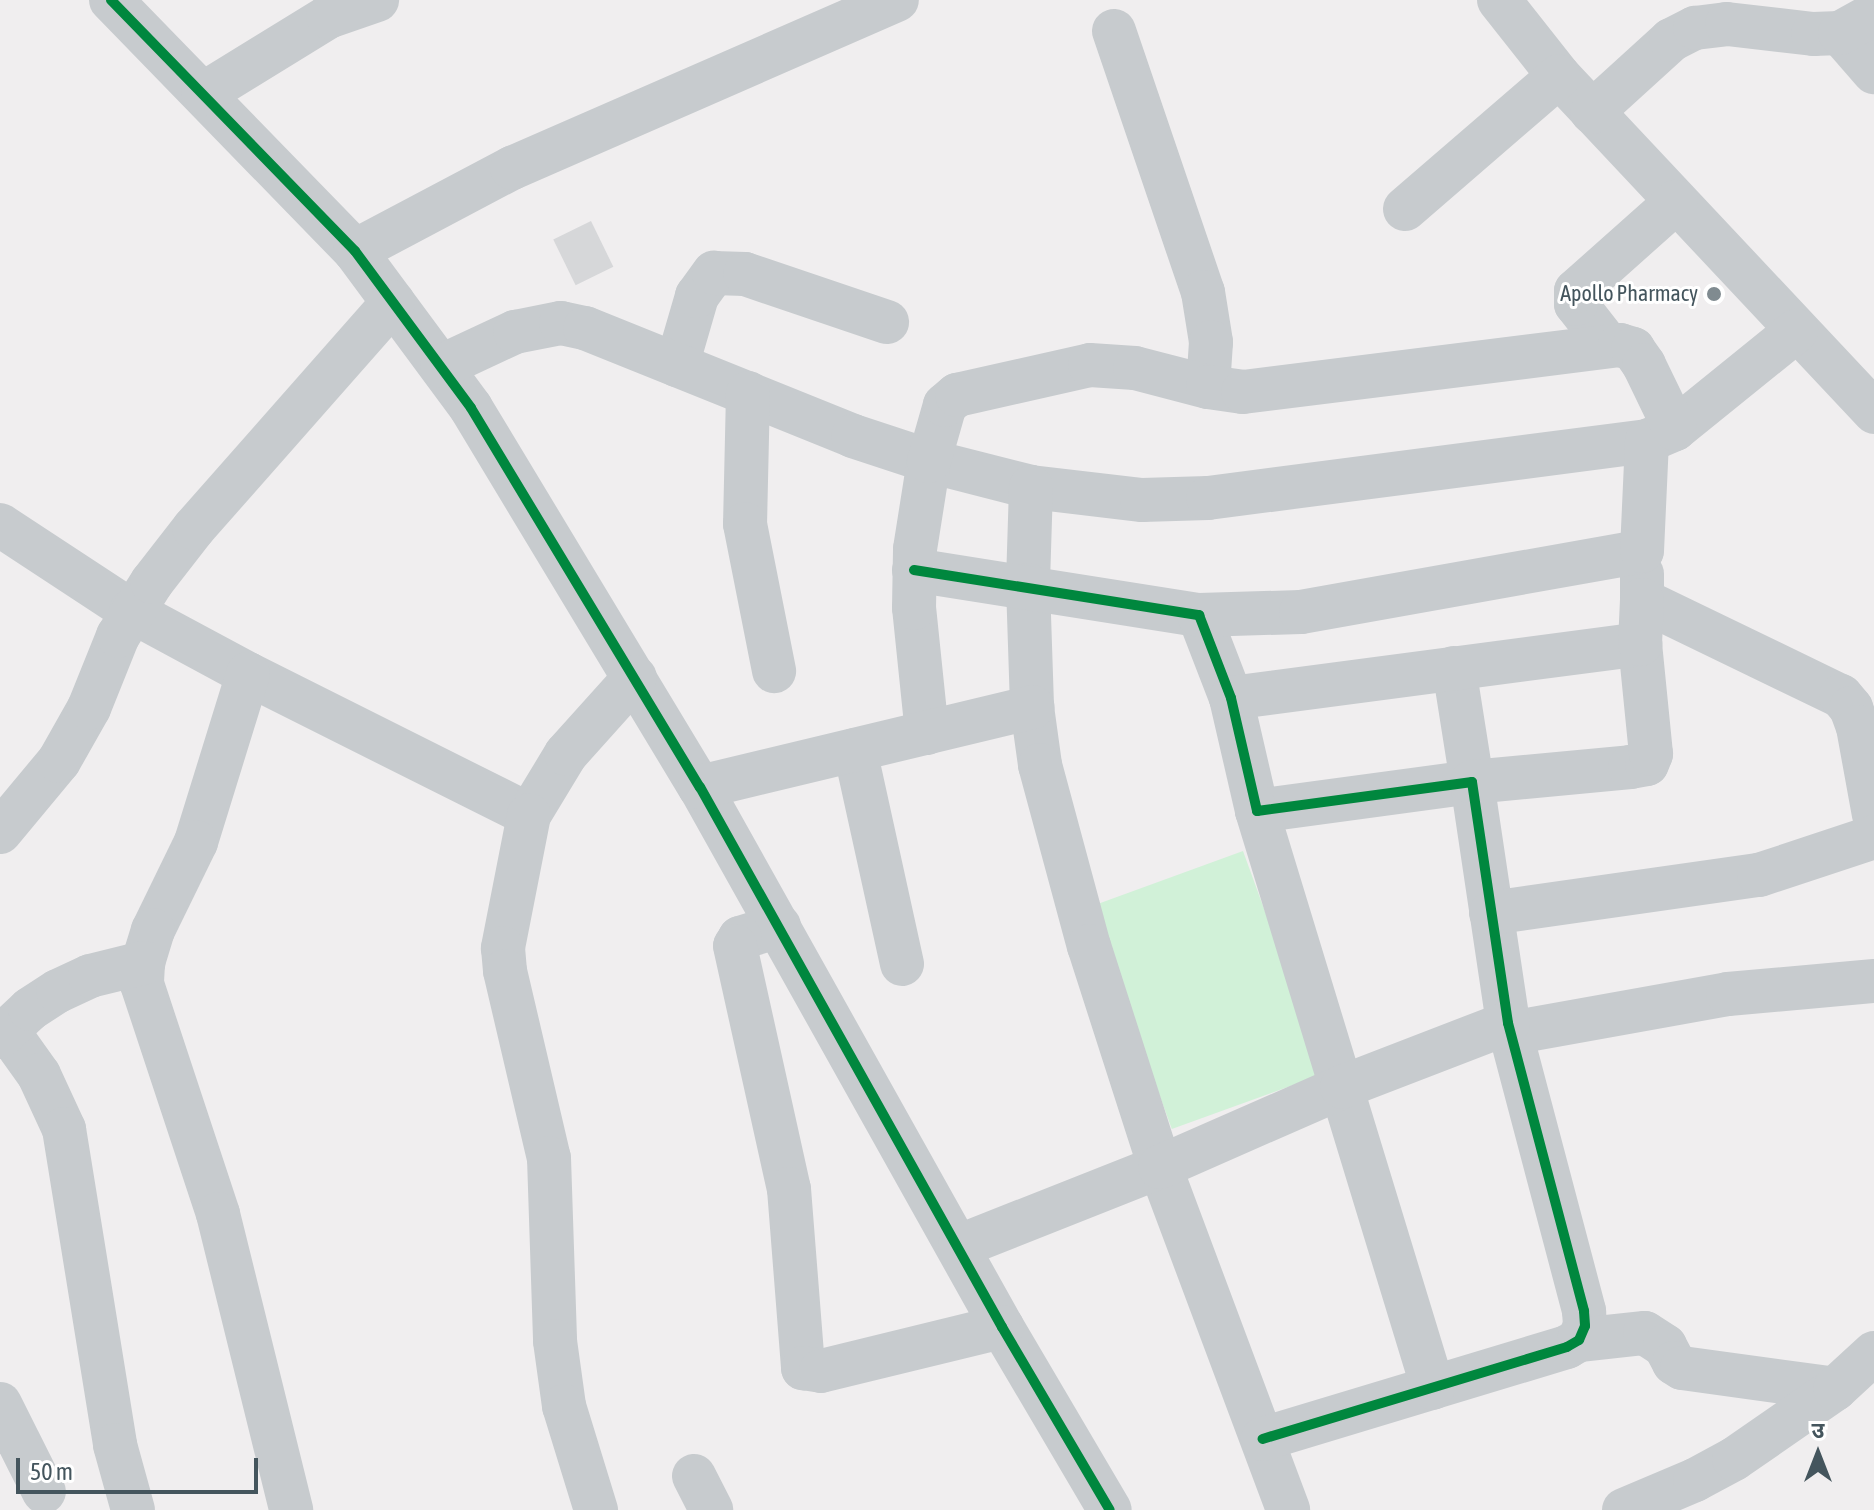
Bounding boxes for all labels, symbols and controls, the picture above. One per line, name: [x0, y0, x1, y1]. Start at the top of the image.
place label: Apollo Pharmacy: [1560, 281, 1698, 307]
marker: Apollo Pharmacy: [1705, 285, 1723, 303]
north arrow: [1778, 1414, 1858, 1494]
text: उ: [1812, 1417, 1824, 1443]
scale bar: [20, 1442, 262, 1492]
text: 50 m: [30, 1458, 73, 1485]

